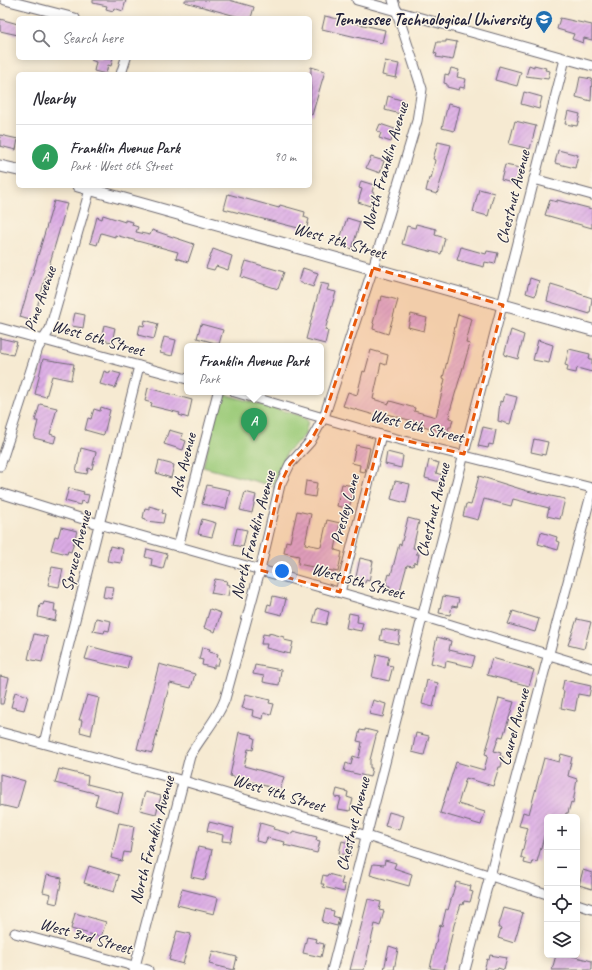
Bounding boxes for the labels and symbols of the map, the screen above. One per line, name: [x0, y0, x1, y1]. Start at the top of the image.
place label: Tennessee Technological University: [333, 9, 532, 30]
school or university icon: Tennessee Technological University: [534, 9, 554, 34]
street label: North Franklin Avenue: [357, 98, 414, 232]
street label: Chestnut Avenue: [491, 147, 535, 246]
street label: West 7th Street: [291, 218, 391, 265]
street label: Pine Avenue: [19, 262, 61, 334]
street label: West 6th Street: [49, 315, 149, 362]
street label: West 6th Street: [368, 404, 468, 448]
pin: A: [241, 408, 267, 441]
street label: Ash Avenue: [165, 429, 201, 499]
street label: Chestnut Avenue: [411, 460, 455, 559]
street label: North Franklin Avenue: [226, 467, 281, 601]
street label: Presley Lane: [326, 471, 365, 546]
street label: Spruce Avenue: [56, 507, 96, 593]
street label: West 5th Street: [309, 558, 409, 605]
your location: [272, 561, 292, 581]
street label: Laurel Avenue: [494, 685, 535, 768]
street label: West 4th Street: [230, 769, 330, 818]
street label: North Franklin Avenue: [125, 772, 180, 906]
street label: Chestnut Avenue: [331, 774, 375, 873]
street label: West 3rd Street: [38, 913, 137, 960]

